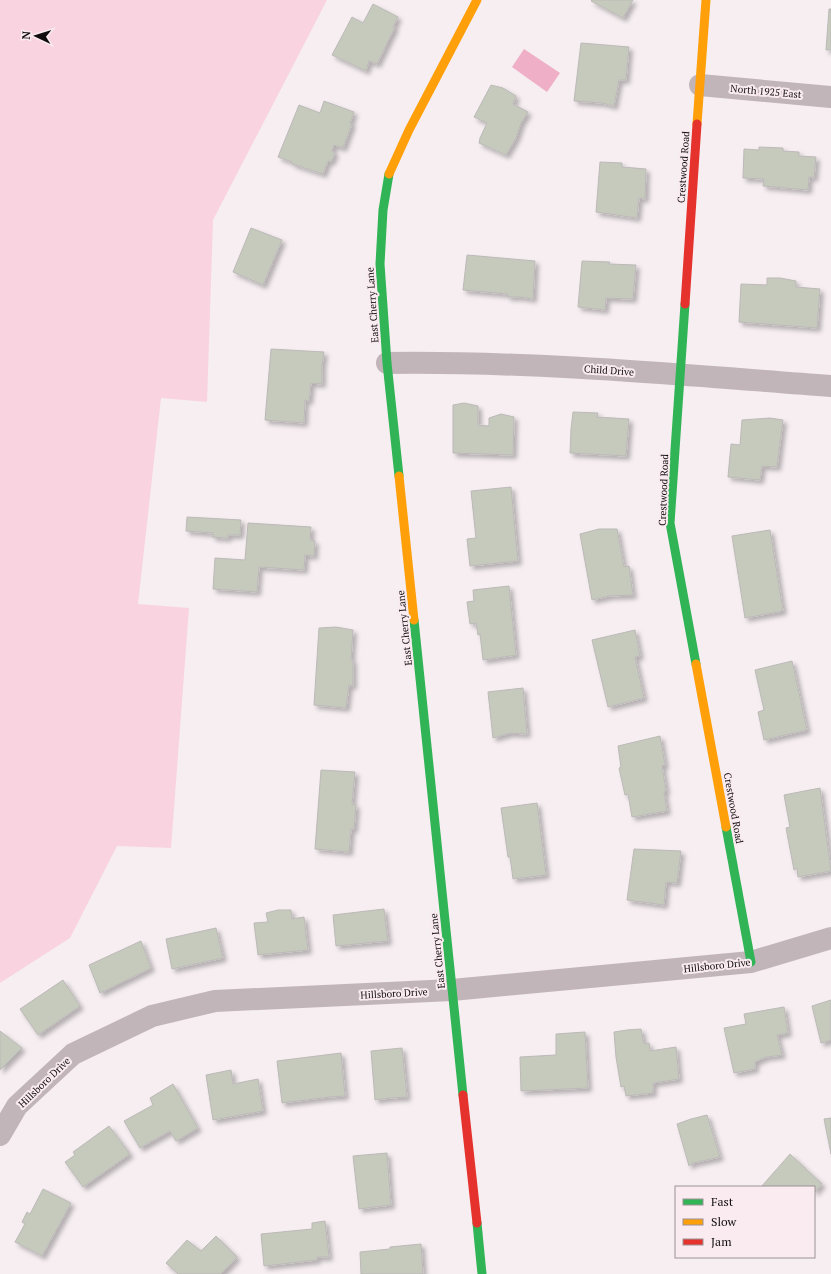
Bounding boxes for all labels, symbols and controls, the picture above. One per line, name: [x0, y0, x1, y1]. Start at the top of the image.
north arrow: [16, 16, 56, 56]
text: N: [19, 30, 33, 40]
street label: North 1925 East: [730, 82, 802, 101]
street label: Crestwood Road: [675, 130, 693, 203]
street label: East Cherry Lane: [363, 267, 382, 343]
street label: Child Drive: [583, 362, 634, 379]
street label: Crestwood Road: [656, 453, 671, 526]
street label: East Cherry Lane: [394, 590, 415, 666]
street label: Crestwood Road: [721, 772, 746, 845]
street label: East Cherry Lane: [427, 913, 448, 989]
street label: Hillsboro Drive: [683, 956, 751, 975]
street label: Hillsboro Drive: [360, 985, 428, 1002]
street label: Hillsboro Drive: [16, 1054, 73, 1110]
legend: [675, 1186, 815, 1258]
text: Fast: [711, 1194, 734, 1209]
text: Slow: [711, 1214, 737, 1229]
text: Jam: [711, 1234, 732, 1249]

